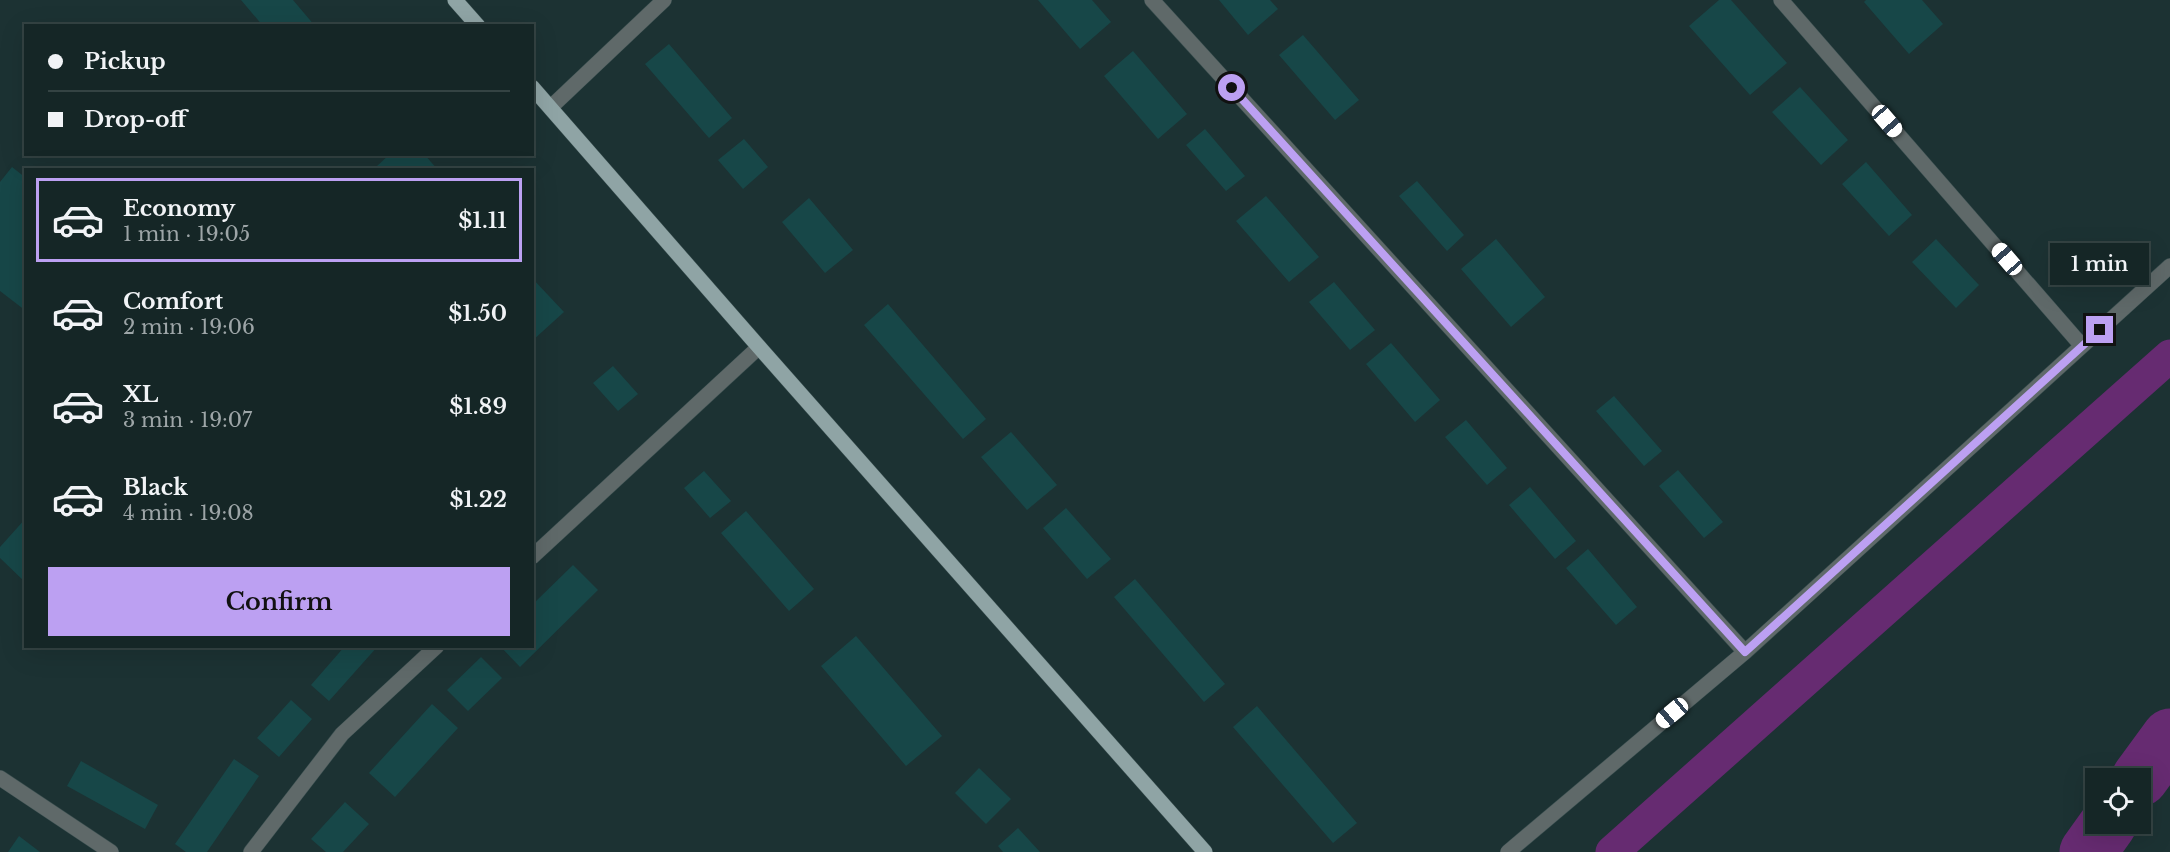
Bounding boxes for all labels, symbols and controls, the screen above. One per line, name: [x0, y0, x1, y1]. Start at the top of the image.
text: Pickup: [84, 48, 166, 75]
route start: [1218, 74, 1245, 101]
car: [1868, 102, 1906, 140]
text: Drop-off: [84, 106, 186, 133]
icon: car: [51, 193, 105, 247]
text: Economy: [123, 195, 235, 222]
text: $1.11: [458, 207, 507, 234]
text: 1 min · 19:05: [123, 222, 250, 246]
car: [1988, 240, 2026, 278]
callout: 1 min: [2050, 243, 2150, 285]
text: 1 min: [2071, 252, 2128, 276]
icon: car: [51, 286, 105, 340]
text: Comfort: [123, 288, 223, 315]
text: $1.50: [448, 300, 507, 327]
text: 2 min · 19:06: [123, 315, 255, 339]
route end: [2086, 316, 2113, 343]
icon: car: [51, 379, 105, 433]
text: XL: [123, 381, 158, 408]
text: $1.89: [449, 393, 507, 420]
text: 3 min · 19:07: [123, 408, 252, 432]
icon: car: [51, 472, 105, 526]
text: Black: [123, 474, 188, 501]
text: $1.22: [449, 486, 507, 513]
text: 4 min · 19:08: [123, 501, 254, 525]
button: Confirm: [48, 567, 510, 636]
car: [1652, 695, 1692, 731]
map controls: [2085, 768, 2151, 834]
button: locate: [2085, 768, 2151, 834]

